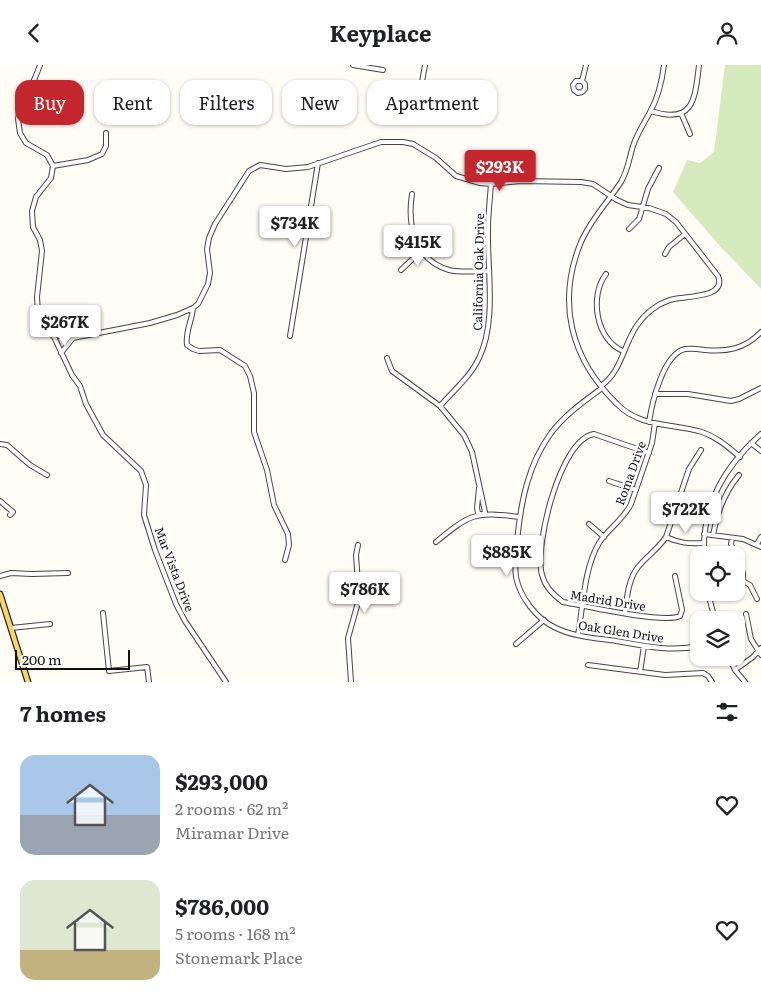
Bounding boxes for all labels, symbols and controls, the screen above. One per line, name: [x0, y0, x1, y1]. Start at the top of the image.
text: Keyplace: [330, 16, 431, 49]
icon: back: [20, 19, 48, 47]
icon: person: [713, 19, 741, 47]
chip: Buy: [15, 80, 84, 125]
chip: Rent: [94, 80, 170, 125]
chip: Filters: [180, 80, 272, 125]
chip: New: [282, 80, 357, 125]
chip: Apartment: [367, 80, 497, 125]
pin: $293K: [465, 149, 535, 192]
text: $293K: [476, 154, 524, 178]
pin: $734K: [260, 205, 330, 248]
text: $734K: [270, 210, 320, 234]
street label: California Oak Drive: [468, 213, 488, 331]
pin: $415K: [383, 225, 453, 267]
text: $415K: [394, 229, 442, 253]
pin: $267K: [30, 305, 100, 347]
text: $267K: [41, 309, 89, 333]
street label: Roma Drive: [610, 438, 650, 508]
pin: $722K: [651, 491, 721, 534]
text: $722K: [662, 496, 710, 520]
street label: Mar Vista Drive: [151, 524, 199, 614]
pin: $885K: [472, 535, 542, 577]
text: $885K: [482, 539, 532, 563]
map controls: [690, 546, 745, 666]
button: locate: [690, 546, 745, 601]
pin: $786K: [330, 571, 400, 614]
text: $786K: [340, 576, 390, 600]
street label: Madrid Drive: [569, 585, 647, 615]
button: layers: [690, 611, 745, 666]
street label: Oak Glen Drive: [577, 615, 665, 647]
scale bar: [15, 647, 130, 670]
text: 200 m: [22, 649, 62, 669]
text: 7 homes: [20, 697, 106, 728]
icon: filters: [713, 698, 741, 726]
text: $293,000: [175, 765, 268, 796]
icon: home: [60, 775, 120, 835]
icon: heart: [713, 791, 741, 819]
text: 2 rooms · 62 m²: [175, 796, 288, 820]
text: Miramar Drive: [175, 820, 289, 844]
text: $786,000: [175, 890, 269, 921]
icon: home: [60, 900, 120, 960]
icon: heart: [713, 916, 741, 944]
text: 5 rooms · 168 m²: [175, 921, 296, 945]
text: Stonemark Place: [175, 945, 303, 969]

